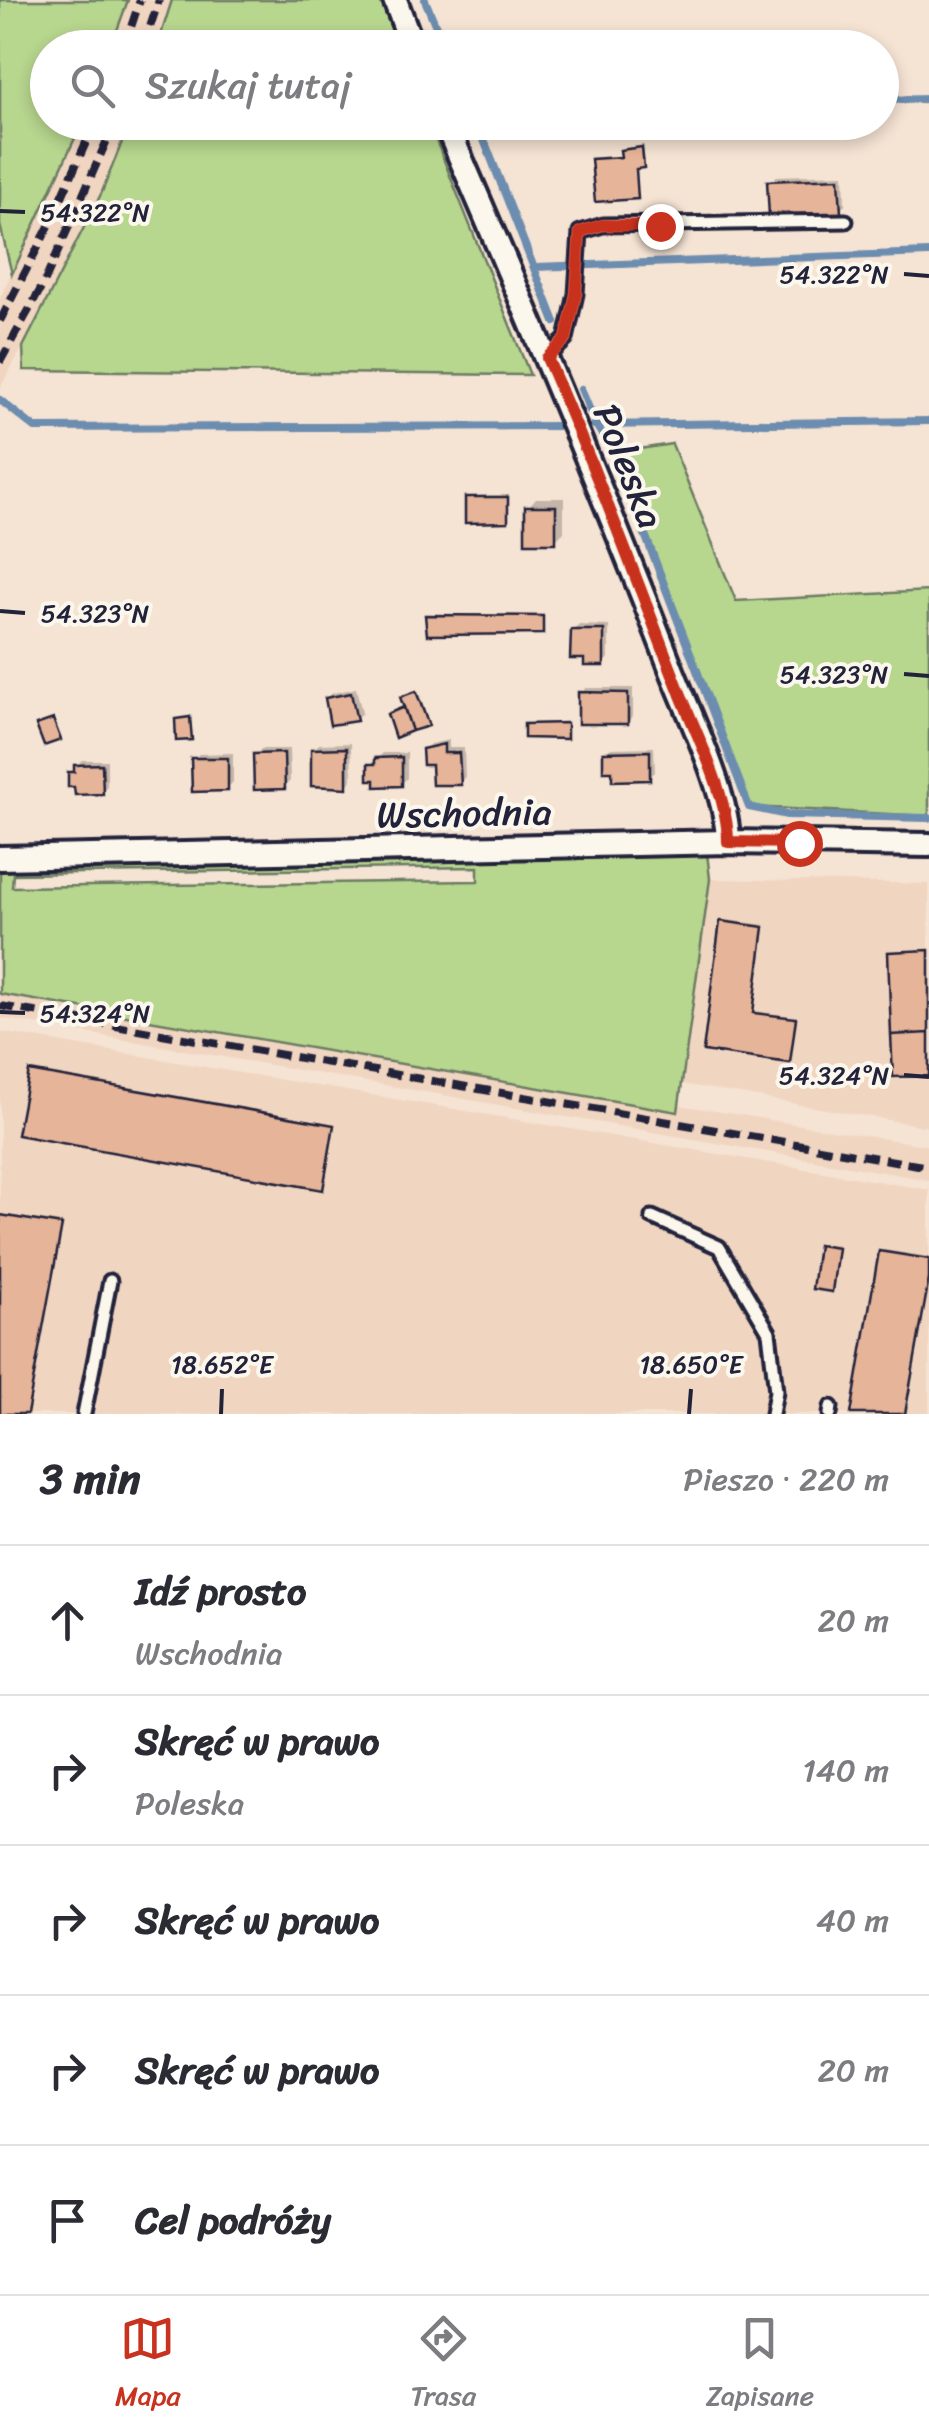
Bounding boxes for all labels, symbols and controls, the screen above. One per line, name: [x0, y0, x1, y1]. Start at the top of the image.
search box: [30, 30, 899, 140]
text: Szukaj tutaj: [145, 52, 351, 119]
icon: search: [65, 58, 120, 113]
text: 54.322°N: [40, 190, 150, 235]
route end: [638, 204, 684, 250]
text: 54.322°N: [779, 252, 889, 297]
street label: Poleska: [573, 394, 684, 539]
text: 54.323°N: [41, 591, 150, 636]
text: 54.323°N: [780, 652, 889, 697]
street label: Wschodnia: [376, 778, 552, 849]
route start: [777, 821, 823, 867]
text: 54.324°N: [40, 991, 151, 1036]
text: 54.324°N: [779, 1053, 890, 1098]
text: 18.652°E: [171, 1342, 275, 1387]
text: 18.650°E: [639, 1342, 745, 1387]
text: 3 min: [40, 1442, 140, 1516]
text: Pieszo · 220 m: [683, 1451, 889, 1508]
text: Idź prosto: [135, 1558, 306, 1625]
text: 20 m: [817, 1592, 889, 1649]
icon: ahead: [40, 1593, 95, 1648]
text: Wschodnia: [135, 1625, 282, 1682]
text: Skręć w prawo: [135, 1708, 379, 1775]
text: 140 m: [802, 1742, 889, 1799]
icon: right: [40, 1743, 95, 1798]
text: Poleska: [135, 1775, 244, 1832]
text: Skręć w prawo: [135, 1887, 379, 1954]
text: 40 m: [816, 1892, 889, 1949]
icon: right: [40, 1893, 95, 1948]
text: Skręć w prawo: [135, 2037, 379, 2104]
text: 20 m: [817, 2042, 889, 2099]
icon: right: [40, 2043, 95, 2098]
text: Cel podróży: [135, 2187, 331, 2254]
icon: arrive: [40, 2193, 95, 2248]
tab: Mapa: [115, 2311, 181, 2420]
tab: Trasa: [410, 2311, 476, 2420]
tab: Zapisane: [706, 2311, 814, 2420]

